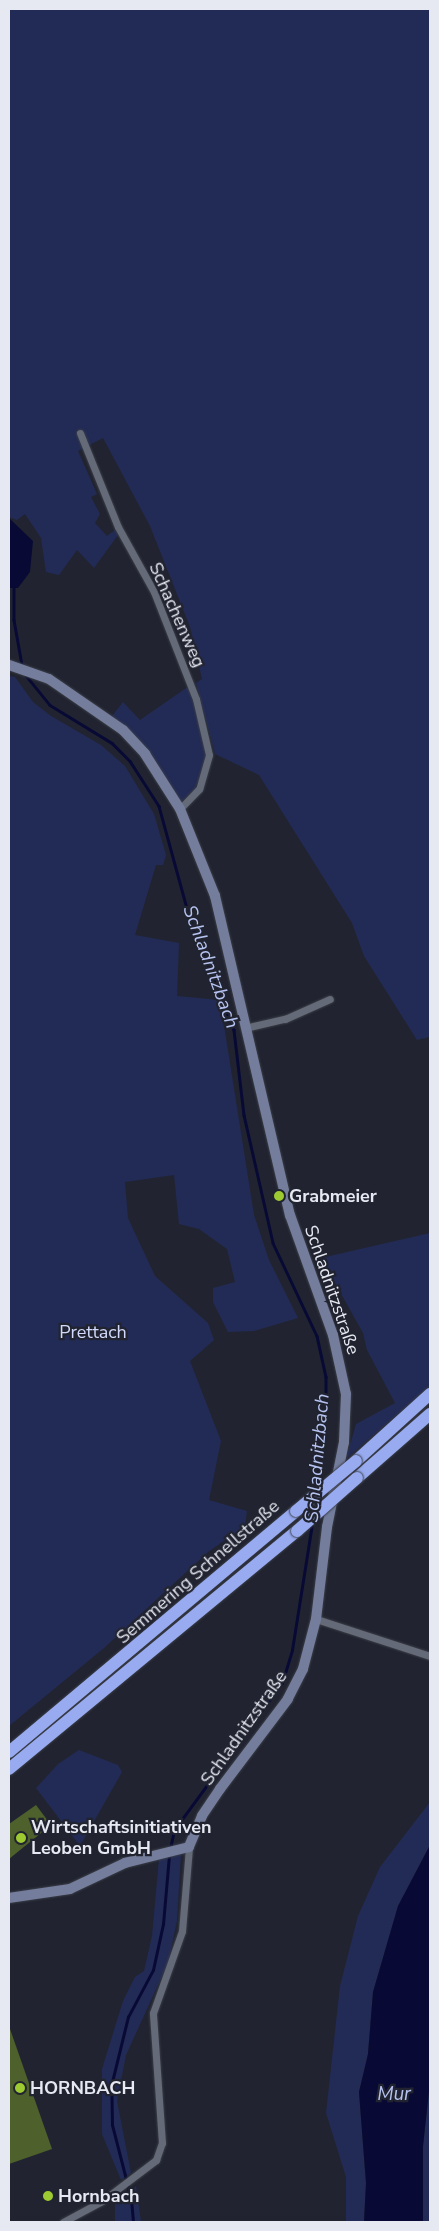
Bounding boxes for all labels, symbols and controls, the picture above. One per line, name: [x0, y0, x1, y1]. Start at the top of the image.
street label: Schachenweg: [144, 559, 210, 671]
water label: Schladnitzbach: [177, 902, 243, 1032]
place label: Grabmeier: [289, 1185, 377, 1207]
marker: Grabmeier: [273, 1190, 285, 1202]
street label: Schladnitzstraße: [300, 1222, 364, 1358]
park label: Prettach: [59, 1321, 127, 1343]
water label: Schladnitzbach: [301, 1393, 335, 1523]
street label: Semmering Schnellstraße: [112, 1495, 284, 1649]
street label: Schladnitzstraße: [196, 1666, 292, 1790]
place label: Wirtschaftsinitiativen Leoben GmbH: [31, 1817, 212, 1860]
marker: Wirtschaftsinitiativen Leoben GmbH: [15, 1832, 27, 1844]
place label: HORNBACH: [30, 2077, 135, 2099]
marker: HORNBACH: [14, 2082, 26, 2094]
water label: Mur: [377, 2084, 411, 2106]
place label: Hornbach: [58, 2185, 140, 2207]
marker: Hornbach: [42, 2190, 54, 2202]

